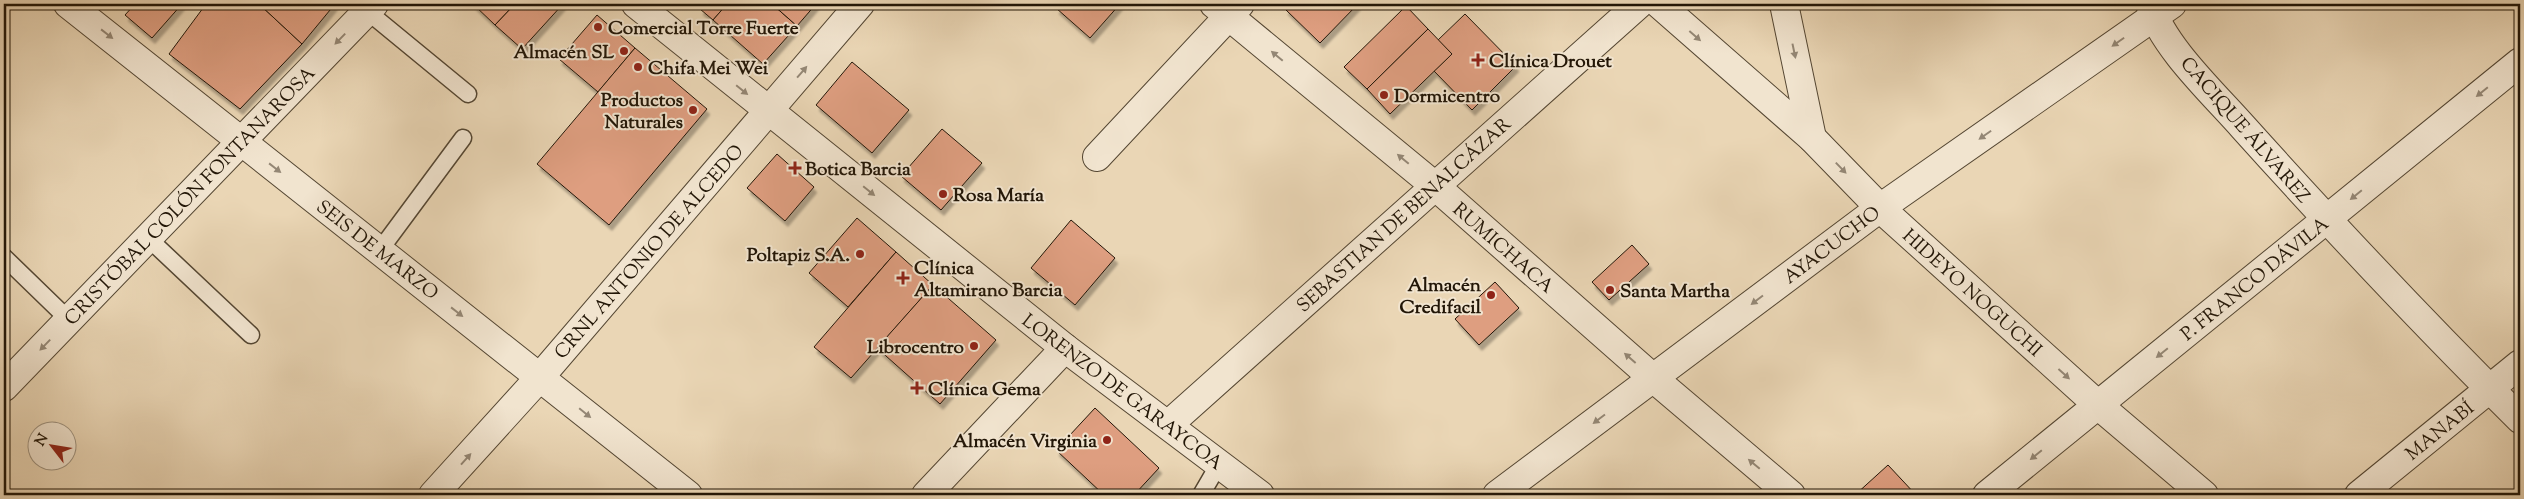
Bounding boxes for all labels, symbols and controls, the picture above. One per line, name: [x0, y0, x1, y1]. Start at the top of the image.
place label: Comercial Torre Fuerte: [608, 16, 799, 43]
marker: Comercial Torre Fuerte: [592, 21, 604, 33]
one-way arrow: [100, 29, 113, 39]
one-way arrow: [1689, 30, 1701, 42]
one-way arrow: [334, 32, 346, 44]
one-way arrow: [2111, 37, 2125, 47]
place label: Almacén SL: [514, 40, 615, 67]
one-way arrow: [1790, 44, 1798, 60]
marker: Almacén SL: [618, 45, 630, 57]
place label: Clínica Drouet: [1489, 49, 1612, 76]
one-way arrow: [1271, 50, 1284, 61]
street label: CACIQUE ÁLVAREZ: [2173, 52, 2315, 210]
marker: Clínica Drouet: [1471, 53, 1485, 67]
place label: Chifa Mei Wei: [648, 56, 769, 83]
street label: CRISTÓBAL COLÓN FONTANAROSA: [59, 61, 323, 332]
marker: Chifa Mei Wei: [632, 61, 644, 73]
one-way arrow: [796, 66, 807, 79]
one-way arrow: [735, 84, 748, 95]
place label: Dormicentro: [1394, 84, 1501, 111]
one-way arrow: [2476, 87, 2489, 98]
place label: Productos Naturales: [601, 88, 684, 137]
marker: Dormicentro: [1378, 89, 1390, 101]
marker: Productos Naturales: [687, 104, 699, 116]
street label: SEBASTIAN DE BENALCÁZAR: [1291, 112, 1518, 320]
one-way arrow: [1978, 130, 1992, 140]
street label: CRNL ANTONIO DE ALCEDO: [549, 139, 751, 366]
one-way arrow: [1396, 154, 1409, 165]
place label: Botica Barcia: [805, 157, 911, 184]
one-way arrow: [268, 162, 281, 173]
marker: Botica Barcia: [789, 162, 801, 174]
one-way arrow: [1835, 162, 1847, 174]
place label: Rosa María: [953, 183, 1044, 210]
one-way arrow: [862, 186, 875, 197]
marker: Rosa María: [937, 188, 949, 200]
one-way arrow: [2350, 189, 2363, 200]
street label: SEIS DE MARZO: [310, 195, 443, 307]
street label: RUMICHACA: [1446, 197, 1559, 301]
street label: AYACUCHO: [1778, 200, 1887, 291]
street label: P. FRANCO DÁVILA: [2176, 211, 2336, 348]
street label: HIDEYO NOGUCHI: [1895, 224, 2047, 364]
place label: Poltapiz S.A.: [747, 243, 850, 270]
marker: Poltapiz S.A.: [854, 248, 866, 260]
place label: Clínica Altamirano Barcia: [914, 256, 1063, 305]
marker: Clínica Altamirano Barcia: [896, 271, 910, 285]
place label: Almacén Credifacil: [1400, 273, 1482, 322]
place label: Santa Martha: [1620, 279, 1730, 306]
marker: Santa Martha: [1604, 284, 1616, 296]
marker: Almacén Credifacil: [1485, 289, 1497, 301]
one-way arrow: [1750, 295, 1764, 305]
one-way arrow: [450, 307, 464, 317]
street label: LORENZO DE GARAYCOA: [1015, 308, 1228, 478]
place label: Librocentro: [867, 335, 965, 362]
one-way arrow: [39, 338, 51, 350]
marker: Librocentro: [968, 340, 980, 352]
one-way arrow: [2156, 347, 2169, 358]
one-way arrow: [1624, 353, 1637, 364]
one-way arrow: [2057, 368, 2070, 379]
place label: Clínica Gema: [928, 377, 1041, 404]
marker: Clínica Gema: [910, 381, 924, 395]
street label: MANABÍ: [2400, 396, 2481, 468]
one-way arrow: [578, 408, 591, 418]
one-way arrow: [1592, 414, 1606, 424]
north arrow: [28, 422, 78, 472]
place label: Almacén Virginia: [953, 429, 1097, 456]
text: N: [31, 430, 54, 450]
marker: Almacén Virginia: [1101, 434, 1113, 446]
one-way arrow: [2030, 450, 2043, 461]
one-way arrow: [460, 453, 471, 466]
one-way arrow: [1748, 458, 1761, 469]

